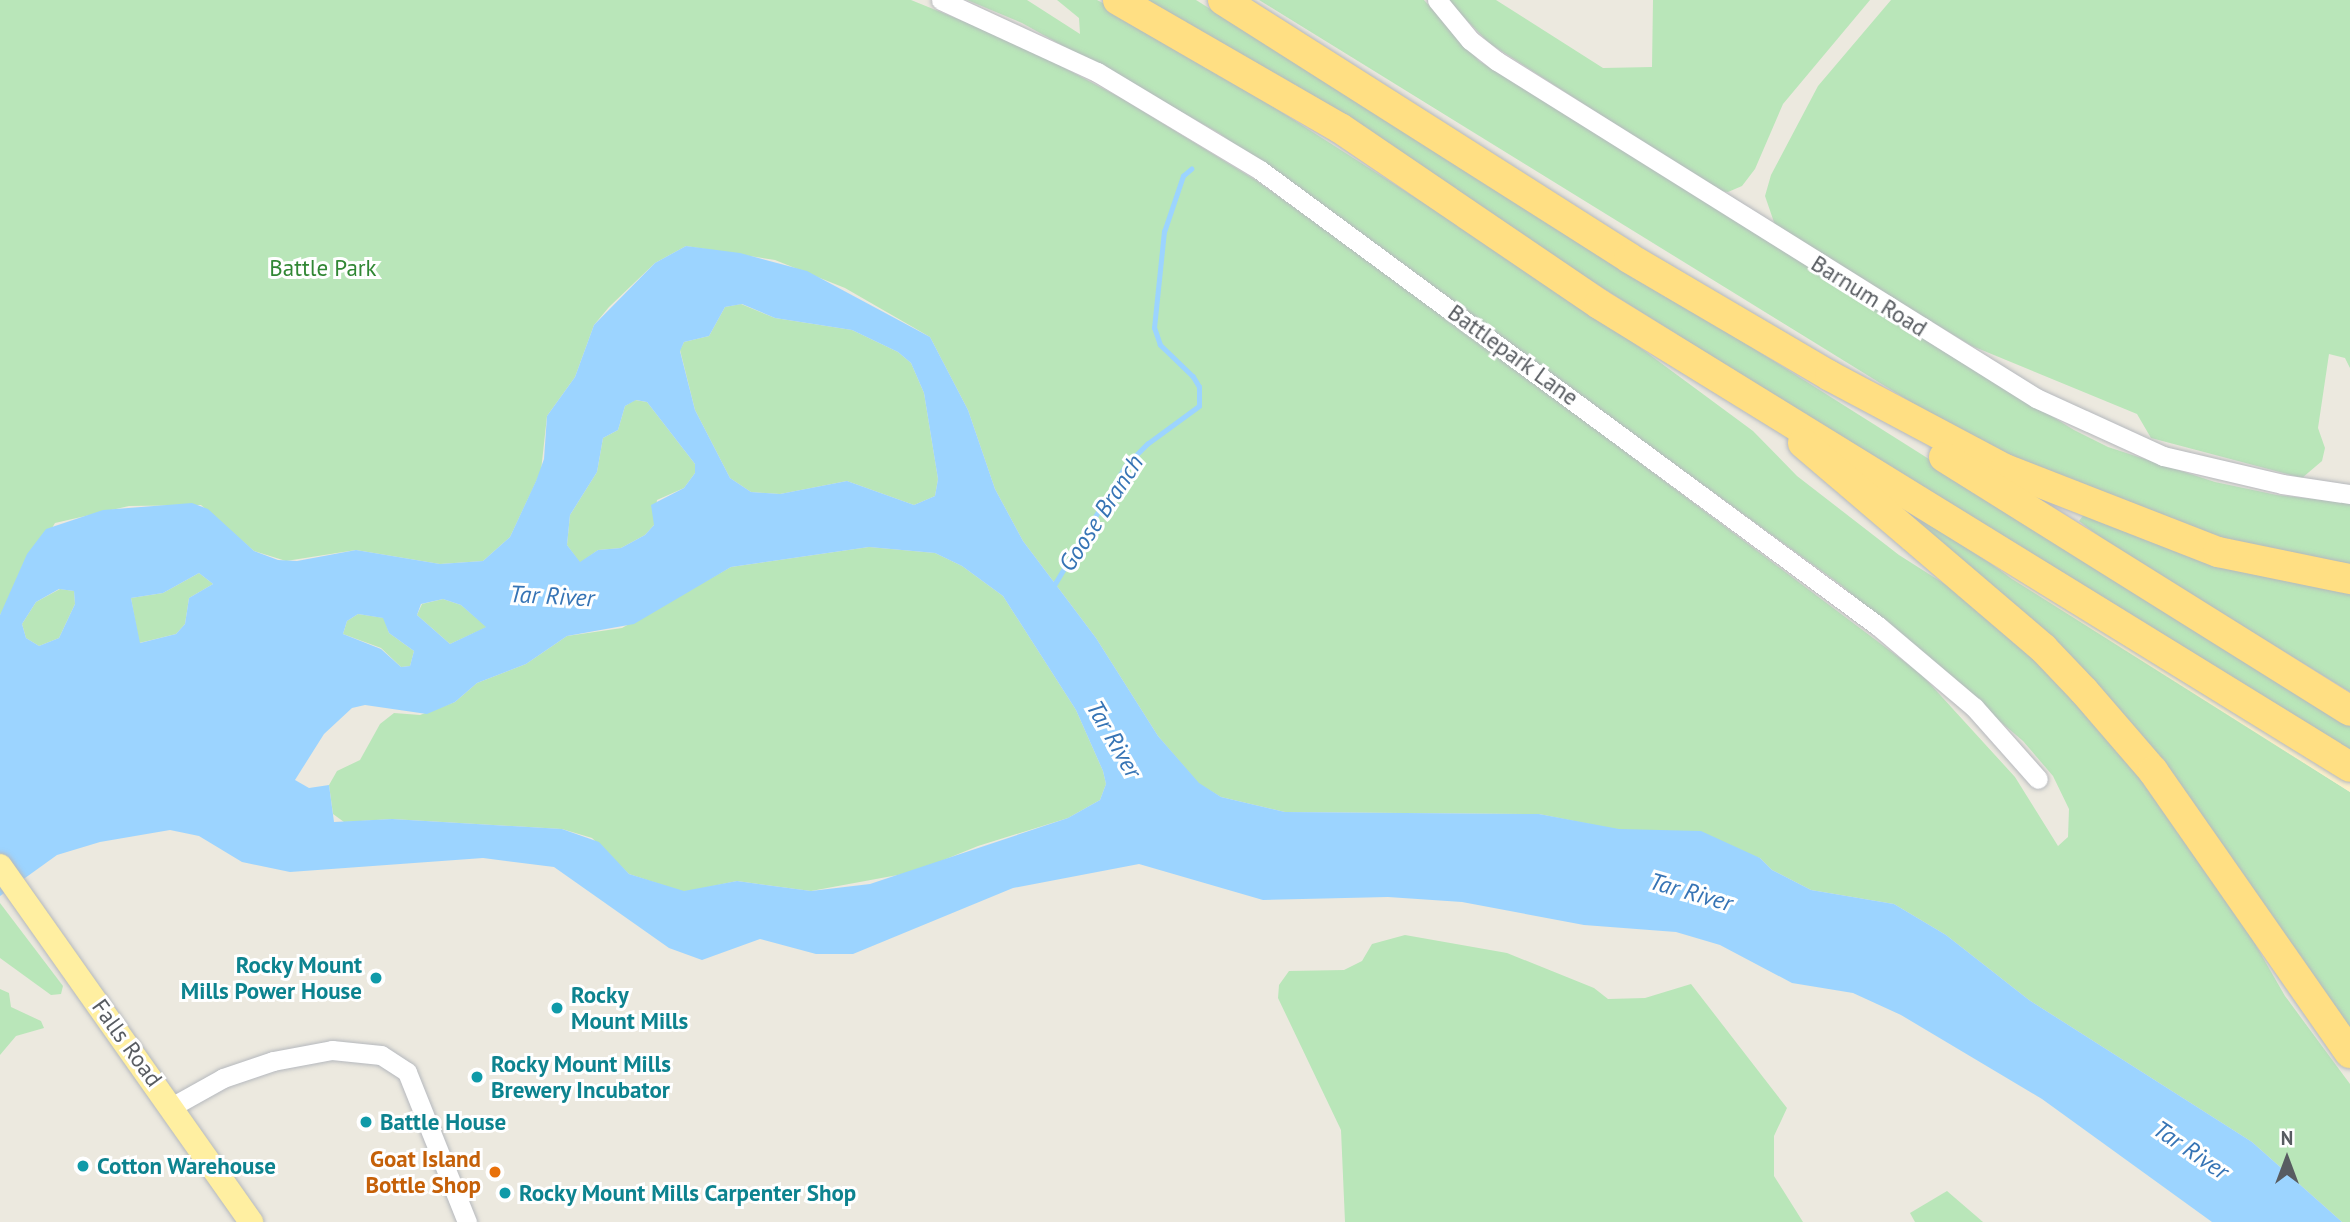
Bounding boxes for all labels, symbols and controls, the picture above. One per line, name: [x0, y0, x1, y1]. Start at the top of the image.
street label: Barnum Road: [1806, 250, 1932, 342]
park label: Battle Park: [269, 254, 377, 282]
street label: Battlepark Lane: [1442, 298, 1584, 412]
water label: Goose Branch: [1053, 449, 1149, 577]
water label: Tar River: [509, 579, 595, 613]
water label: Tar River: [1080, 695, 1148, 783]
water label: Tar River: [1646, 866, 1736, 918]
place label: Rocky Mount Mills Power House: [181, 951, 362, 1005]
marker: Rocky Mount Mills Power House: [368, 970, 384, 986]
place label: Rocky Mount Mills: [571, 981, 688, 1035]
street label: Falls Road: [86, 994, 168, 1092]
marker: Rocky Mount Mills: [549, 1000, 565, 1016]
place label: Rocky Mount Mills Brewery Incubator: [491, 1050, 672, 1104]
marker: Rocky Mount Mills Brewery Incubator: [469, 1069, 485, 1085]
place label: Battle House: [380, 1108, 506, 1136]
marker: Battle House: [358, 1114, 374, 1130]
water label: Tar River: [2148, 1114, 2234, 1186]
north arrow: [2252, 1124, 2322, 1194]
text: N: [2281, 1126, 2293, 1150]
place label: Goat Island Bottle Shop: [365, 1145, 481, 1199]
place label: Cotton Warehouse: [97, 1152, 276, 1180]
marker: Cotton Warehouse: [75, 1158, 91, 1174]
marker: Goat Island Bottle Shop: [487, 1164, 503, 1180]
place label: Rocky Mount Mills Carpenter Shop: [519, 1179, 857, 1207]
marker: Rocky Mount Mills Carpenter Shop: [497, 1185, 513, 1201]

